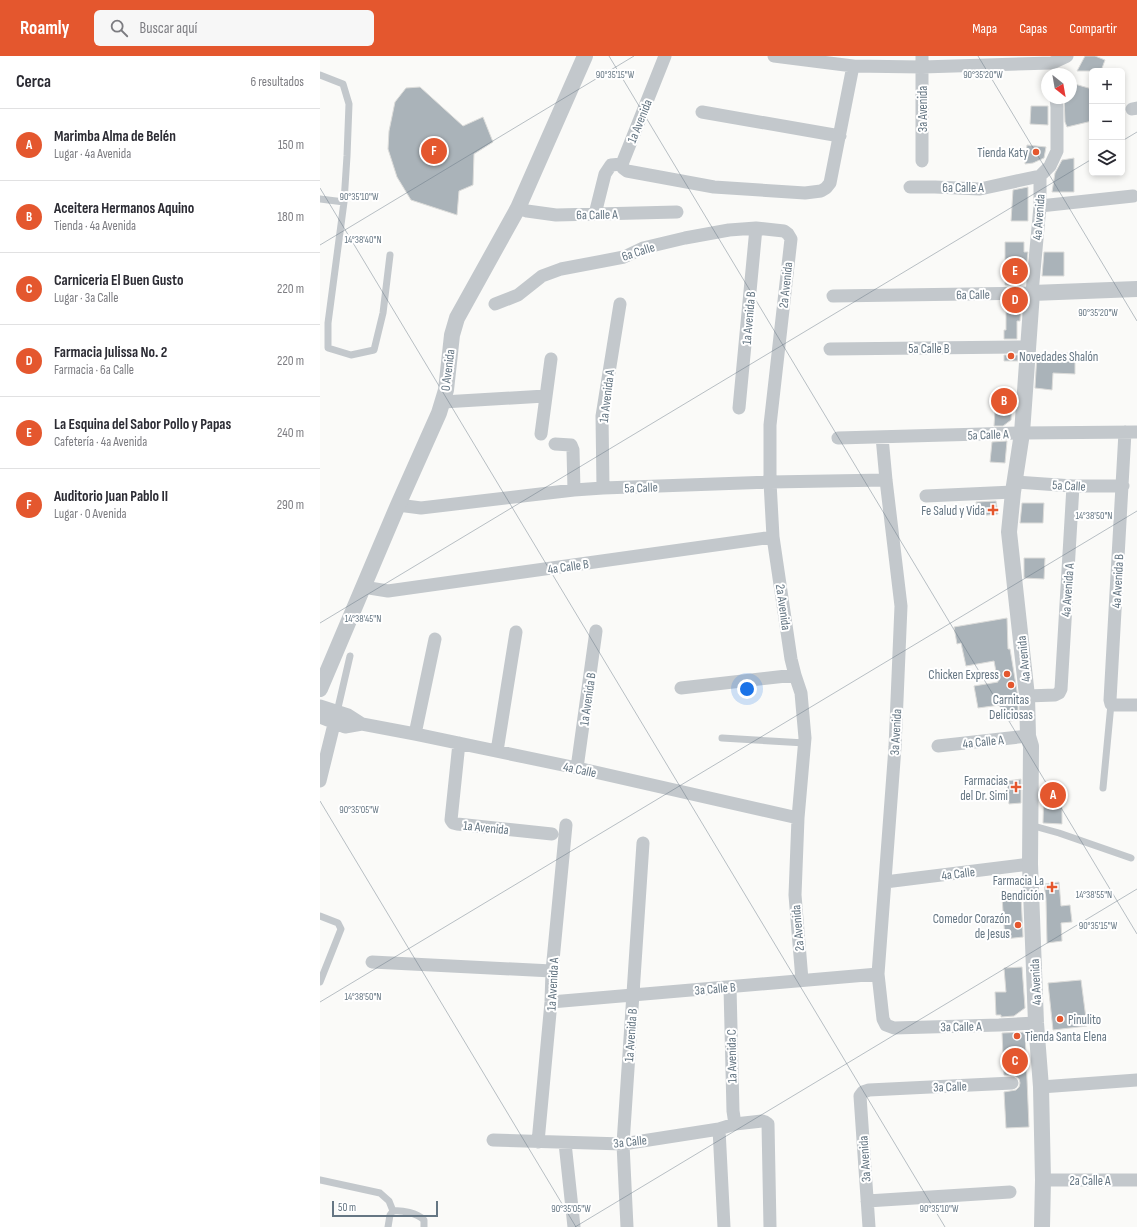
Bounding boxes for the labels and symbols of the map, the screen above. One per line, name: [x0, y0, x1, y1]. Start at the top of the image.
north arrow: [1041, 68, 1077, 104]
text: 90°35'15"W: [596, 69, 635, 81]
text: 90°35'20"W: [963, 69, 1003, 81]
street label: 3a Avenida: [915, 86, 931, 132]
street label: 1a Avenida: [624, 97, 656, 146]
pin: F: [421, 136, 447, 166]
place label: Tienda Katy: [977, 145, 1028, 161]
marker: Tienda Katy: [1031, 147, 1041, 157]
street label: 6a Calle A: [942, 180, 984, 196]
text: 90°35'10"W: [339, 191, 379, 203]
street label: 4a Avenida: [1029, 193, 1049, 241]
street label: 6a Calle A: [576, 207, 618, 223]
text: 14°38'40"N: [344, 234, 382, 246]
street label: 6a Calle: [620, 239, 657, 265]
pin: E: [1002, 256, 1028, 286]
street label: 2a Avenida: [776, 261, 796, 309]
pin: D: [1002, 285, 1028, 315]
street label: 6a Calle: [956, 287, 990, 303]
street label: 1a Avenida B: [739, 291, 759, 345]
text: 90°35'20"W: [1078, 307, 1118, 319]
street label: 5a Calle B: [908, 341, 950, 357]
street label: 0 Avenida: [438, 348, 458, 392]
place label: Novedades Shalón: [1019, 349, 1098, 365]
marker: Novedades Shalón: [1006, 351, 1016, 361]
street label: 1a Avenida A: [596, 368, 618, 424]
pin: B: [991, 386, 1017, 416]
street label: 5a Calle A: [967, 426, 1009, 444]
street label: 5a Calle: [1052, 477, 1086, 495]
street label: 5a Calle: [624, 479, 658, 497]
place label: Fe Salud y Vida: [921, 503, 985, 519]
marker: Fe Salud y Vida: [988, 505, 998, 515]
text: 14°38'50"N: [1076, 510, 1112, 522]
street label: 4a Avenida B: [1109, 553, 1127, 609]
street label: 4a Calle B: [546, 556, 590, 578]
street label: 4a Avenida A: [1058, 562, 1078, 618]
street label: 2a Avenida: [772, 583, 794, 631]
text: 14°38'45"N: [345, 613, 381, 625]
street label: 4a Avenida: [1014, 635, 1034, 683]
place label: Chicken Express: [928, 667, 999, 683]
marker: Chicken Express: [1002, 669, 1012, 679]
street label: 1a Avenida B: [576, 671, 600, 727]
your location: [737, 679, 757, 699]
marker: Carnitas Deliciosas: [1006, 680, 1016, 690]
place label: Carnitas Deliciosas: [989, 692, 1033, 723]
street label: 3a Avenida: [887, 708, 905, 756]
street label: 4a Calle A: [962, 732, 1005, 752]
street label: 4a Calle: [562, 759, 598, 781]
place label: Farmacias del Dr. Simi: [960, 773, 1008, 804]
pin: A: [1040, 780, 1066, 810]
marker: Farmacias del Dr. Simi: [1011, 782, 1021, 792]
text: 90°35'05"W: [339, 804, 379, 816]
street label: 1a Avenida: [462, 818, 509, 838]
street label: 4a Calle: [940, 864, 976, 884]
place label: Farmacia La Bendición: [993, 873, 1044, 904]
marker: Farmacia La Bendición: [1047, 882, 1057, 892]
text: 14°38'55"N: [1076, 889, 1112, 901]
street label: 2a Avenida: [788, 904, 808, 952]
place label: Comedor Corazón de Jesus: [933, 911, 1010, 942]
marker: Comedor Corazón de Jesus: [1013, 920, 1023, 930]
text: 90°35'15"W: [1079, 920, 1118, 932]
street label: 1a Avenida A: [544, 957, 562, 1011]
street label: 4a Avenida: [1027, 958, 1045, 1006]
street label: 3a Calle B: [694, 979, 737, 999]
text: 14°38'50"N: [345, 991, 381, 1003]
street label: 1a Avenida B: [621, 1008, 641, 1062]
place label: Pinulito: [1068, 1012, 1101, 1028]
marker: Pinulito: [1055, 1014, 1065, 1024]
street label: 3a Calle A: [940, 1019, 982, 1035]
street label: 1a Avenida C: [724, 1029, 740, 1083]
place label: Tienda Santa Elena: [1025, 1029, 1107, 1045]
marker: Tienda Santa Elena: [1012, 1031, 1022, 1041]
pin: C: [1002, 1046, 1028, 1076]
street label: 3a Calle: [933, 1078, 967, 1096]
street label: 3a Calle: [613, 1132, 648, 1152]
street label: 3a Avenida: [855, 1135, 875, 1183]
street label: 2a Calle A: [1069, 1173, 1111, 1189]
scale bar: [332, 1199, 438, 1218]
text: 90°35'05"W: [551, 1203, 591, 1215]
text: 90°35'10"W: [919, 1203, 959, 1215]

